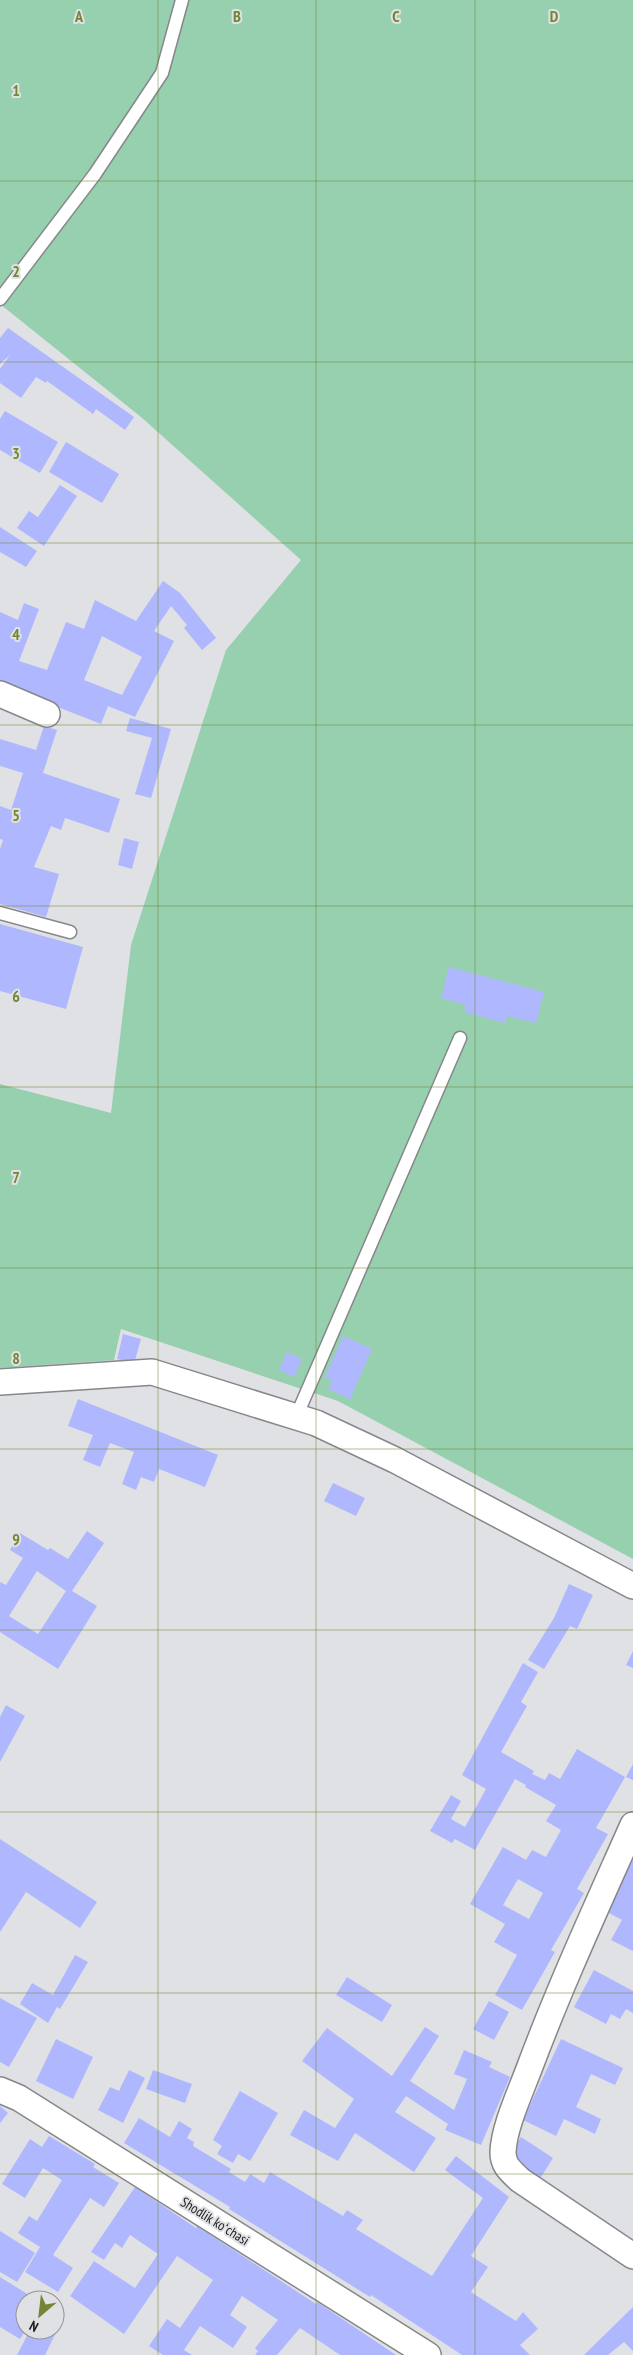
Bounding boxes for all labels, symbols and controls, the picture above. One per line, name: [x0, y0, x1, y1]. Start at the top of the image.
text: A: [74, 6, 84, 26]
text: B: [233, 6, 241, 26]
text: C: [392, 6, 400, 26]
text: D: [550, 6, 559, 26]
text: 1: [12, 80, 20, 100]
text: 2: [12, 261, 20, 281]
text: 3: [12, 443, 20, 463]
text: 4: [12, 624, 20, 644]
text: 5: [12, 805, 20, 825]
text: 6: [12, 986, 20, 1006]
text: 7: [12, 1167, 20, 1187]
text: 8: [12, 1348, 20, 1368]
text: 9: [12, 1529, 20, 1549]
street label: Shodlik koʻchasi: [177, 2193, 253, 2249]
north arrow: [15, 2290, 65, 2340]
text: N: [26, 2317, 41, 2336]

